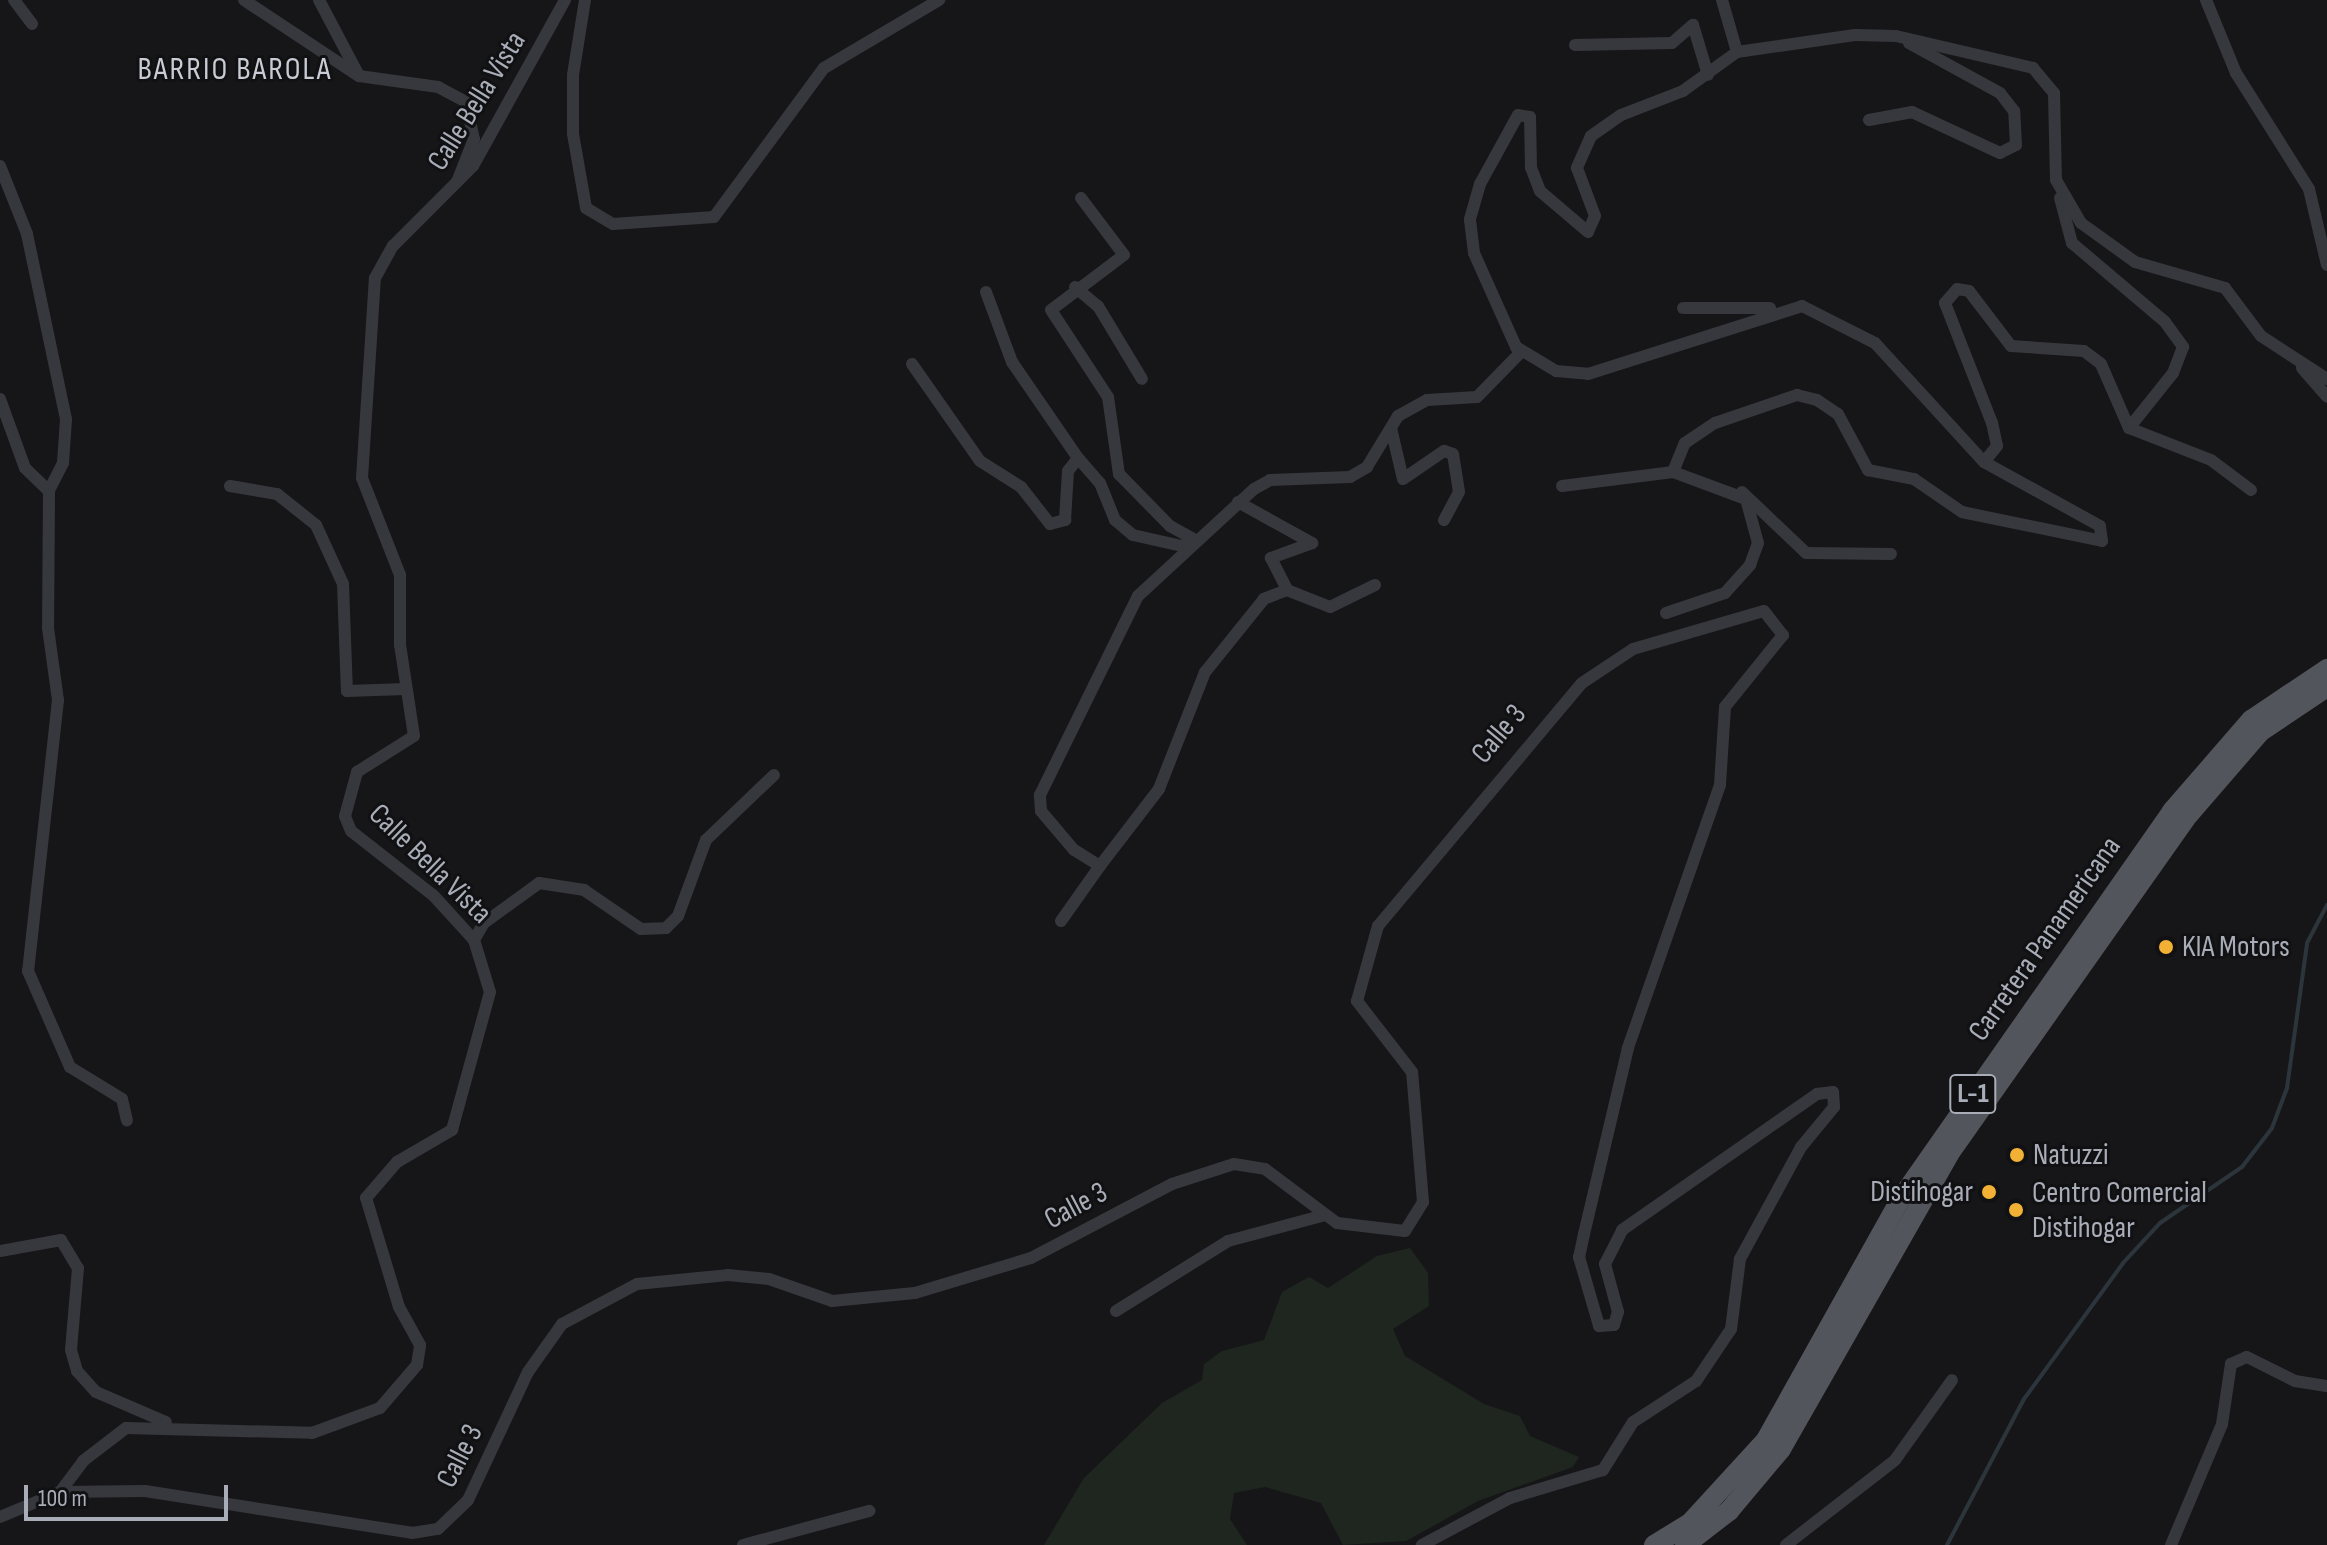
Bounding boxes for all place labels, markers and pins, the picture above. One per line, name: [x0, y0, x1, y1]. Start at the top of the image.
place label: KIA Motors: [2182, 929, 2290, 965]
marker: KIA Motors: [2157, 938, 2175, 956]
place label: Natuzzi: [2033, 1137, 2109, 1173]
marker: Natuzzi: [2008, 1146, 2026, 1164]
place label: Distihogar: [1870, 1174, 1973, 1210]
place label: Centro Comercial Distihogar: [2032, 1175, 2207, 1246]
marker: Distihogar: [1980, 1183, 1998, 1201]
marker: Centro Comercial Distihogar: [2007, 1201, 2025, 1219]

